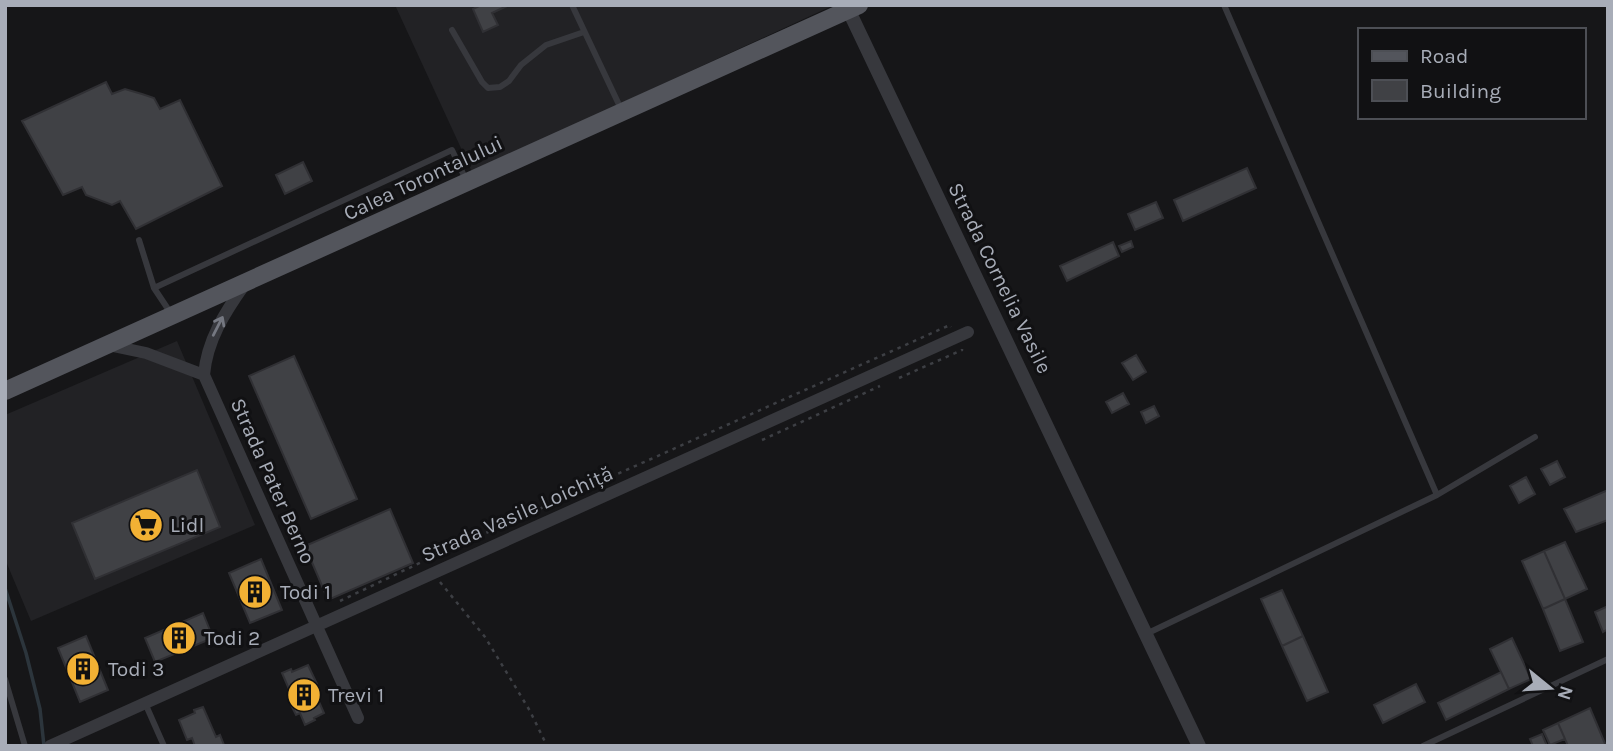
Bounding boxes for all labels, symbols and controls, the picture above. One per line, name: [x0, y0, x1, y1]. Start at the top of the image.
legend: [1358, 28, 1585, 119]
text: Road: [1420, 44, 1468, 68]
text: Building: [1420, 79, 1501, 103]
street label: Calea Torontalului: [340, 131, 506, 225]
street label: Strada Cornelia Vasile: [943, 179, 1057, 377]
one-way arrow: [212, 316, 226, 337]
street label: Strada Pater Berno: [226, 394, 320, 568]
street label: Strada Vasile Loichiță: [417, 461, 617, 567]
supermarket icon: Lidl: [127, 506, 165, 544]
place label: Lidl: [170, 513, 204, 537]
building icon: Todi 1: [236, 573, 274, 611]
place label: Todi 1: [280, 580, 331, 604]
building icon: Todi 2: [160, 619, 198, 657]
place label: Todi 2: [204, 626, 260, 650]
building icon: Todi 3: [64, 650, 102, 688]
north arrow: [1515, 653, 1585, 723]
place label: Todi 3: [108, 657, 164, 681]
building icon: Trevi 1: [285, 676, 323, 714]
place label: Trevi 1: [328, 683, 384, 707]
text: N: [1553, 683, 1578, 703]

